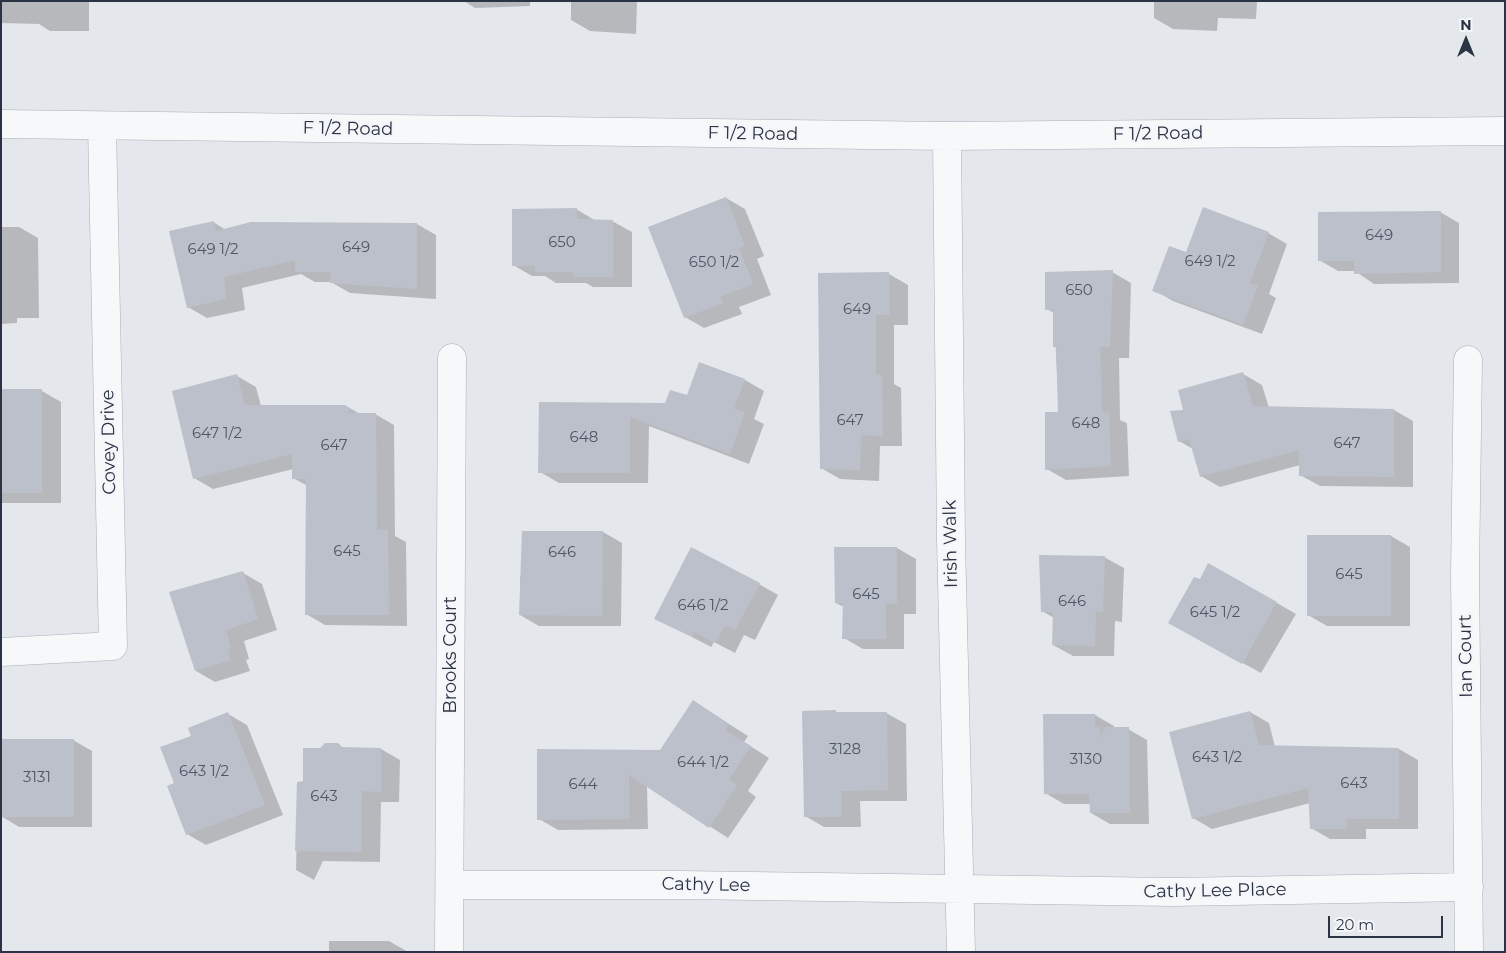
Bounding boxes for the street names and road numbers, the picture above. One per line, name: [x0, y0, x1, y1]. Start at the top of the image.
street label: F 1/2 Road: [302, 117, 394, 141]
street label: F 1/2 Road: [707, 122, 799, 146]
street label: F 1/2 Road: [1112, 122, 1204, 146]
street label: Covey Drive: [97, 389, 121, 495]
street label: Irish Walk: [939, 500, 963, 588]
street label: Brooks Court: [440, 596, 462, 714]
street label: Ian Court: [1454, 614, 1478, 698]
street label: Cathy Lee: [661, 873, 751, 897]
street label: Cathy Lee Place: [1143, 879, 1287, 903]

